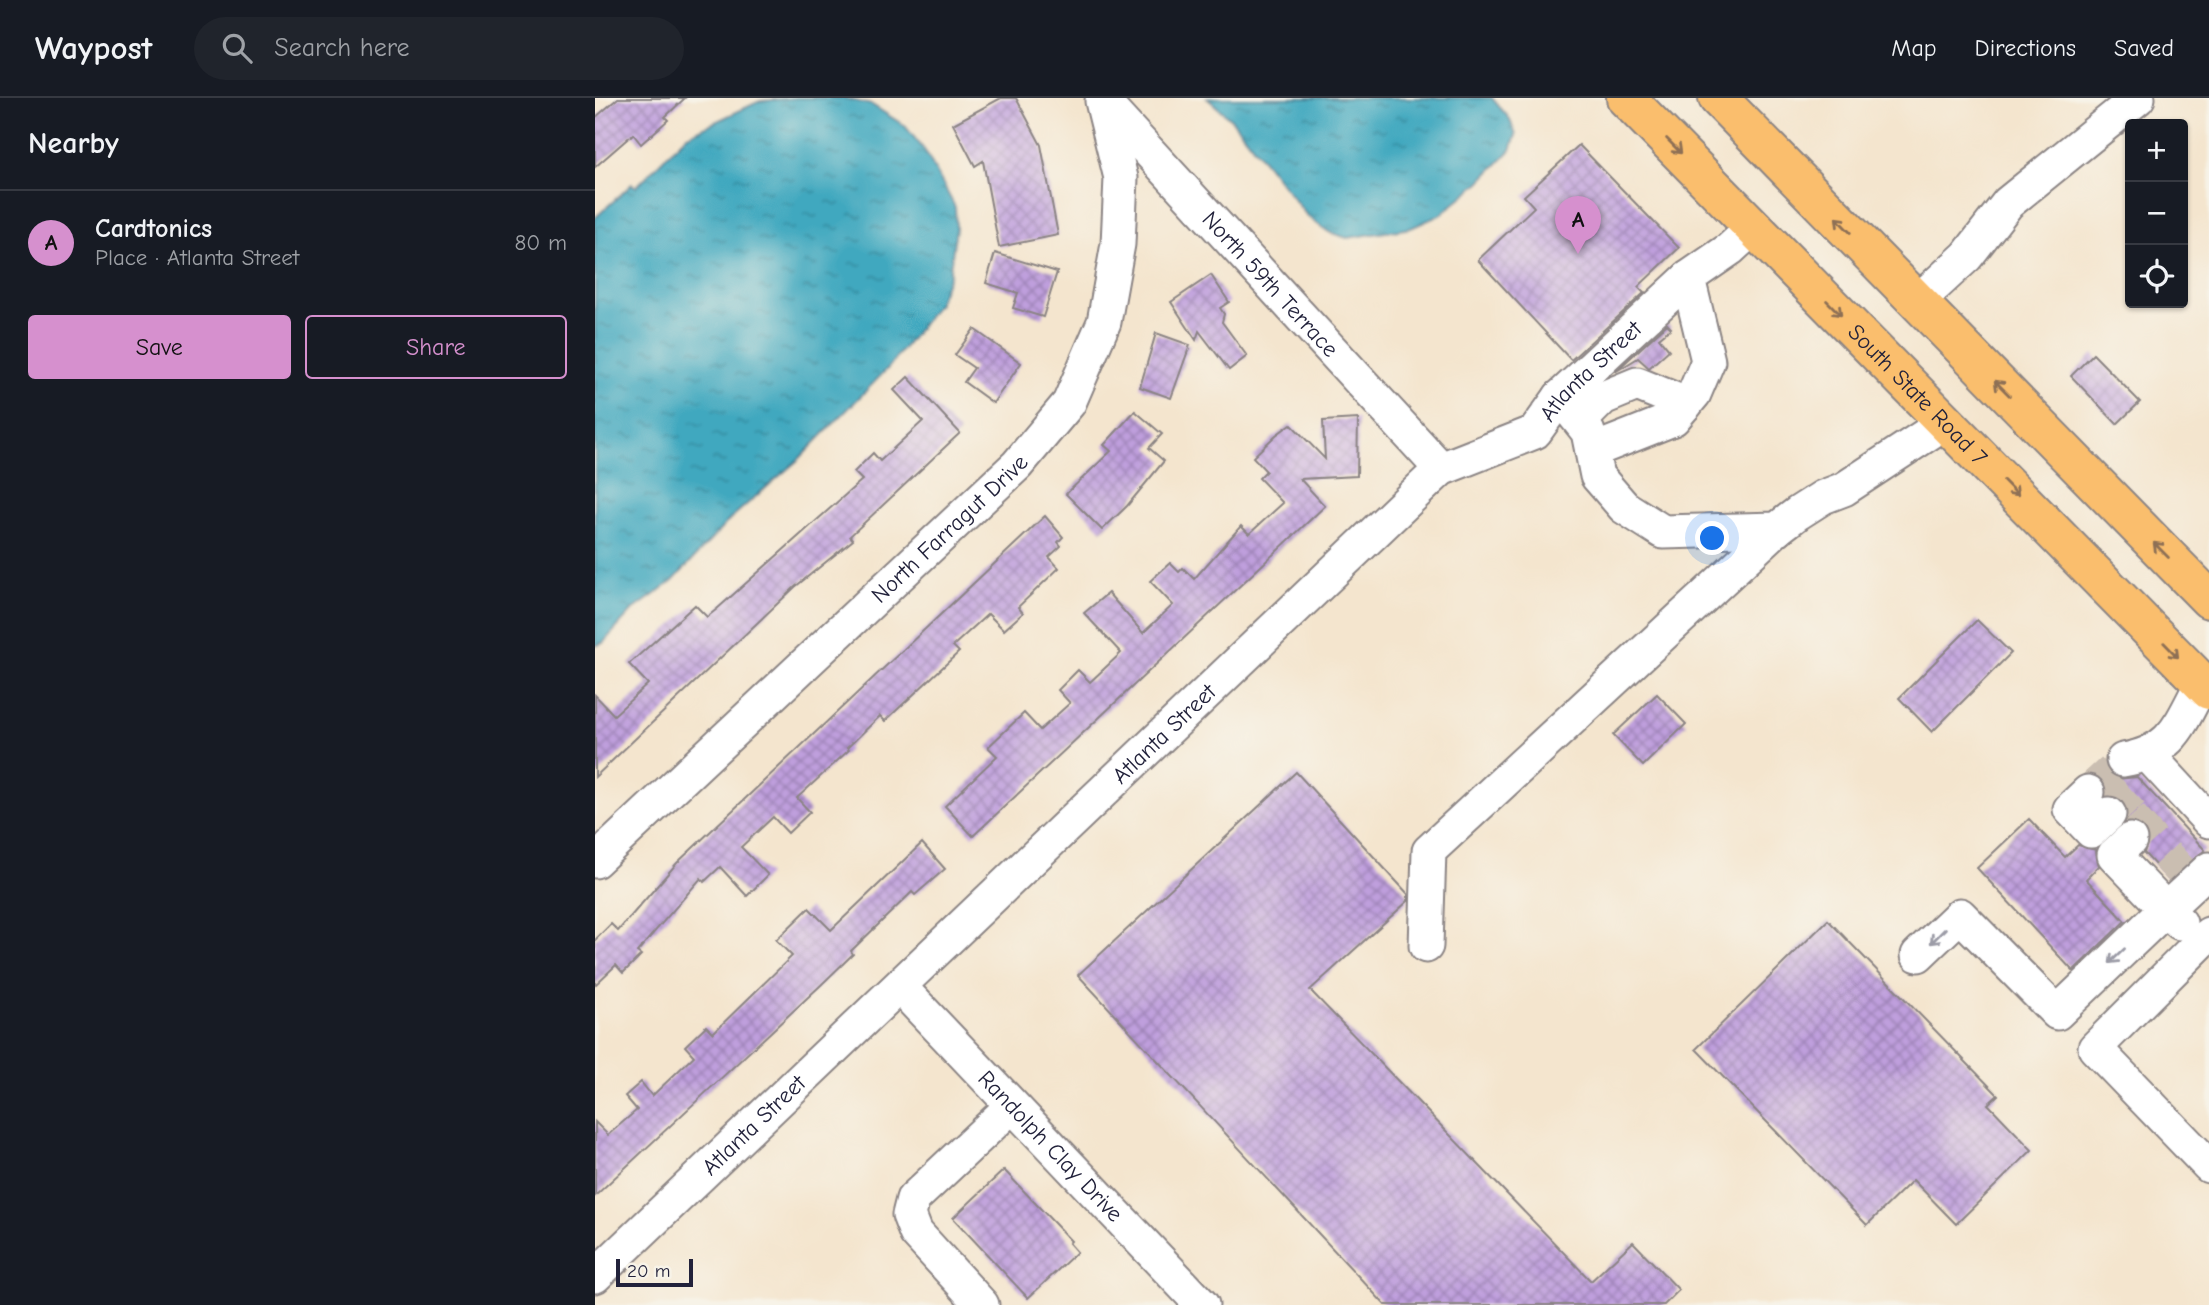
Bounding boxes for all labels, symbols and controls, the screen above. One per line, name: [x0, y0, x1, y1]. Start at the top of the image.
search box: [194, 17, 684, 80]
text: Waypost: [35, 29, 152, 67]
icon: search: [218, 29, 256, 67]
text: Search here: [274, 33, 410, 63]
text: Map: [1891, 34, 1937, 62]
text: Directions: [1975, 34, 2076, 62]
text: Saved: [2114, 34, 2174, 62]
map controls: [2125, 119, 2188, 308]
button: +: [2125, 119, 2188, 182]
text: Nearby: [28, 126, 119, 161]
one-way arrow: [1666, 138, 1683, 155]
button: −: [2125, 182, 2188, 245]
pin: A: [1555, 196, 1601, 254]
street label: North 59th Terrace: [1196, 206, 1344, 363]
text: Cardtonics: [95, 214, 212, 244]
one-way arrow: [1834, 217, 1851, 234]
text: A: [45, 229, 57, 256]
text: 80 m: [514, 229, 567, 256]
text: Place · Atlanta Street: [95, 244, 299, 271]
button: locate: [2125, 245, 2188, 308]
one-way arrow: [1826, 300, 1843, 317]
street label: Atlanta Street: [1534, 314, 1648, 427]
button: Save: [28, 315, 291, 379]
button: Share: [305, 315, 567, 379]
street label: South State Road 7: [1842, 319, 1993, 471]
one-way arrow: [1993, 380, 2010, 397]
street label: North Farragut Drive: [866, 449, 1034, 609]
one-way arrow: [2003, 479, 2020, 496]
your location: [1695, 521, 1729, 555]
one-way arrow: [2153, 542, 2170, 559]
one-way arrow: [2162, 641, 2179, 658]
street label: Atlanta Street: [1107, 677, 1222, 789]
one-way arrow: [1930, 928, 1947, 945]
one-way arrow: [2109, 947, 2126, 964]
street label: Randolph Clay Drive: [972, 1065, 1128, 1227]
street label: Atlanta Street: [696, 1069, 812, 1181]
scale bar: [616, 1256, 693, 1288]
text: 20 m: [627, 1260, 671, 1282]

